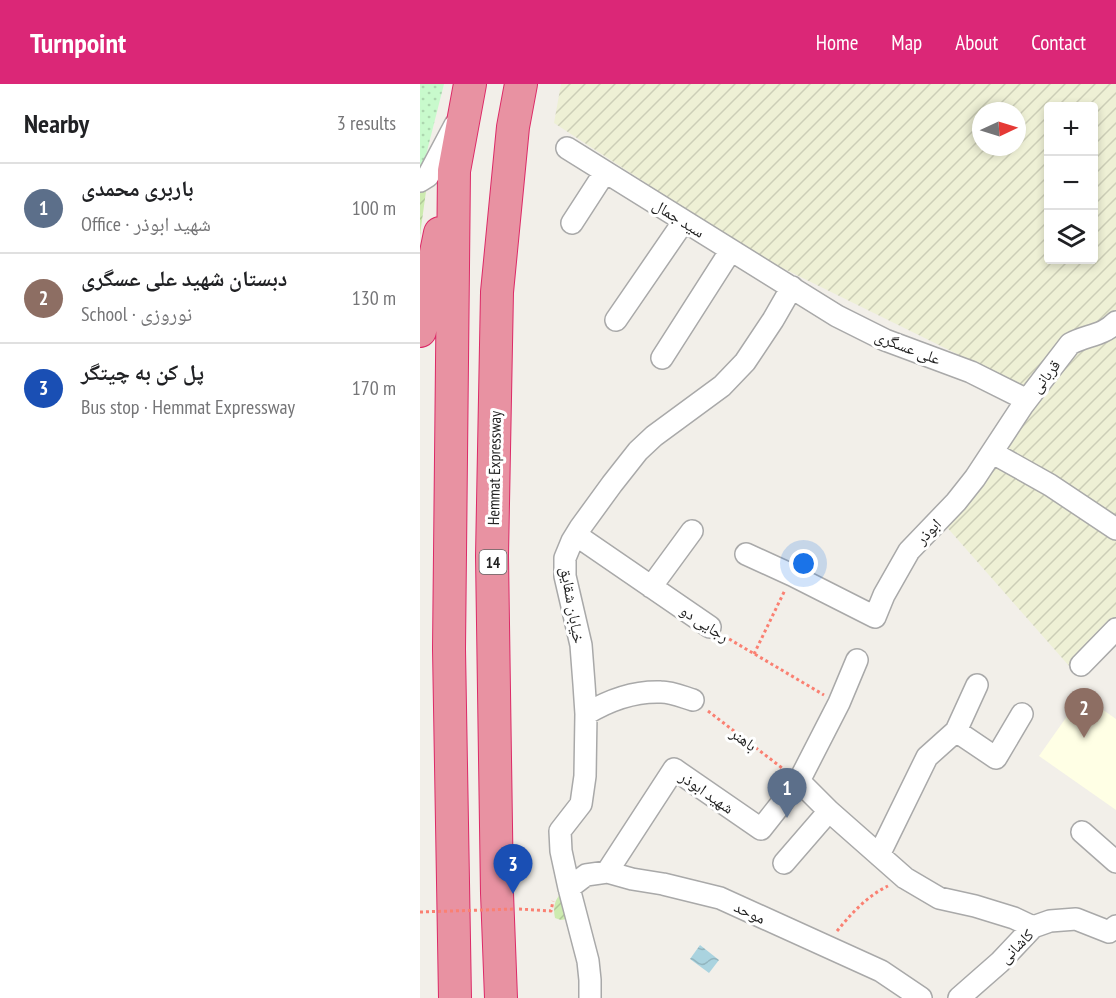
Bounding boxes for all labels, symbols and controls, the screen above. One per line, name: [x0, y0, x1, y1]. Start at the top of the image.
text: Turnpoint: [30, 24, 126, 61]
text: Home: [816, 29, 858, 56]
text: Map: [891, 29, 922, 56]
text: About: [955, 29, 998, 56]
text: Contact: [1031, 29, 1086, 56]
north arrow: [972, 102, 1026, 156]
map controls: [1044, 102, 1098, 264]
button: +: [1044, 102, 1098, 156]
text: Nearby: [24, 107, 89, 140]
text: 3 results: [337, 110, 396, 136]
button: −: [1044, 156, 1098, 210]
text: باربری محمدی: [81, 174, 194, 202]
street label: سید جمال: [649, 194, 709, 243]
text: 1: [39, 195, 48, 221]
text: 100 m: [352, 195, 396, 221]
button: layers: [1044, 210, 1098, 264]
text: Office · شهید ابوذر: [81, 211, 211, 237]
text: دبستان شهید علی عسگری: [81, 264, 287, 292]
text: 2: [39, 285, 48, 311]
text: 130 m: [352, 285, 396, 311]
text: School · نوروزی: [81, 301, 192, 327]
street label: علی عسگری: [872, 325, 944, 370]
street label: قربانی: [1026, 355, 1065, 397]
text: پل کن به چیتگر: [81, 358, 204, 386]
text: 3: [39, 375, 48, 401]
text: 170 m: [352, 375, 396, 401]
text: Bus stop · Hemmat Expressway: [81, 394, 295, 420]
street label: Hemmat Expressway: [483, 411, 505, 525]
street label: ابوذر: [910, 514, 945, 549]
your location: [789, 549, 818, 578]
road number: 14: [480, 550, 506, 574]
street label: خیابان شقایق: [555, 565, 590, 645]
street label: رجایی دو: [676, 600, 733, 647]
pin: 2: [1064, 688, 1104, 738]
street label: باهنر: [726, 722, 761, 755]
street label: شهید ابوذر: [675, 765, 738, 818]
pin: 1: [768, 768, 806, 818]
pin: 3: [494, 844, 532, 894]
street label: موحد: [731, 896, 769, 928]
street label: کاشانی: [995, 924, 1038, 968]

